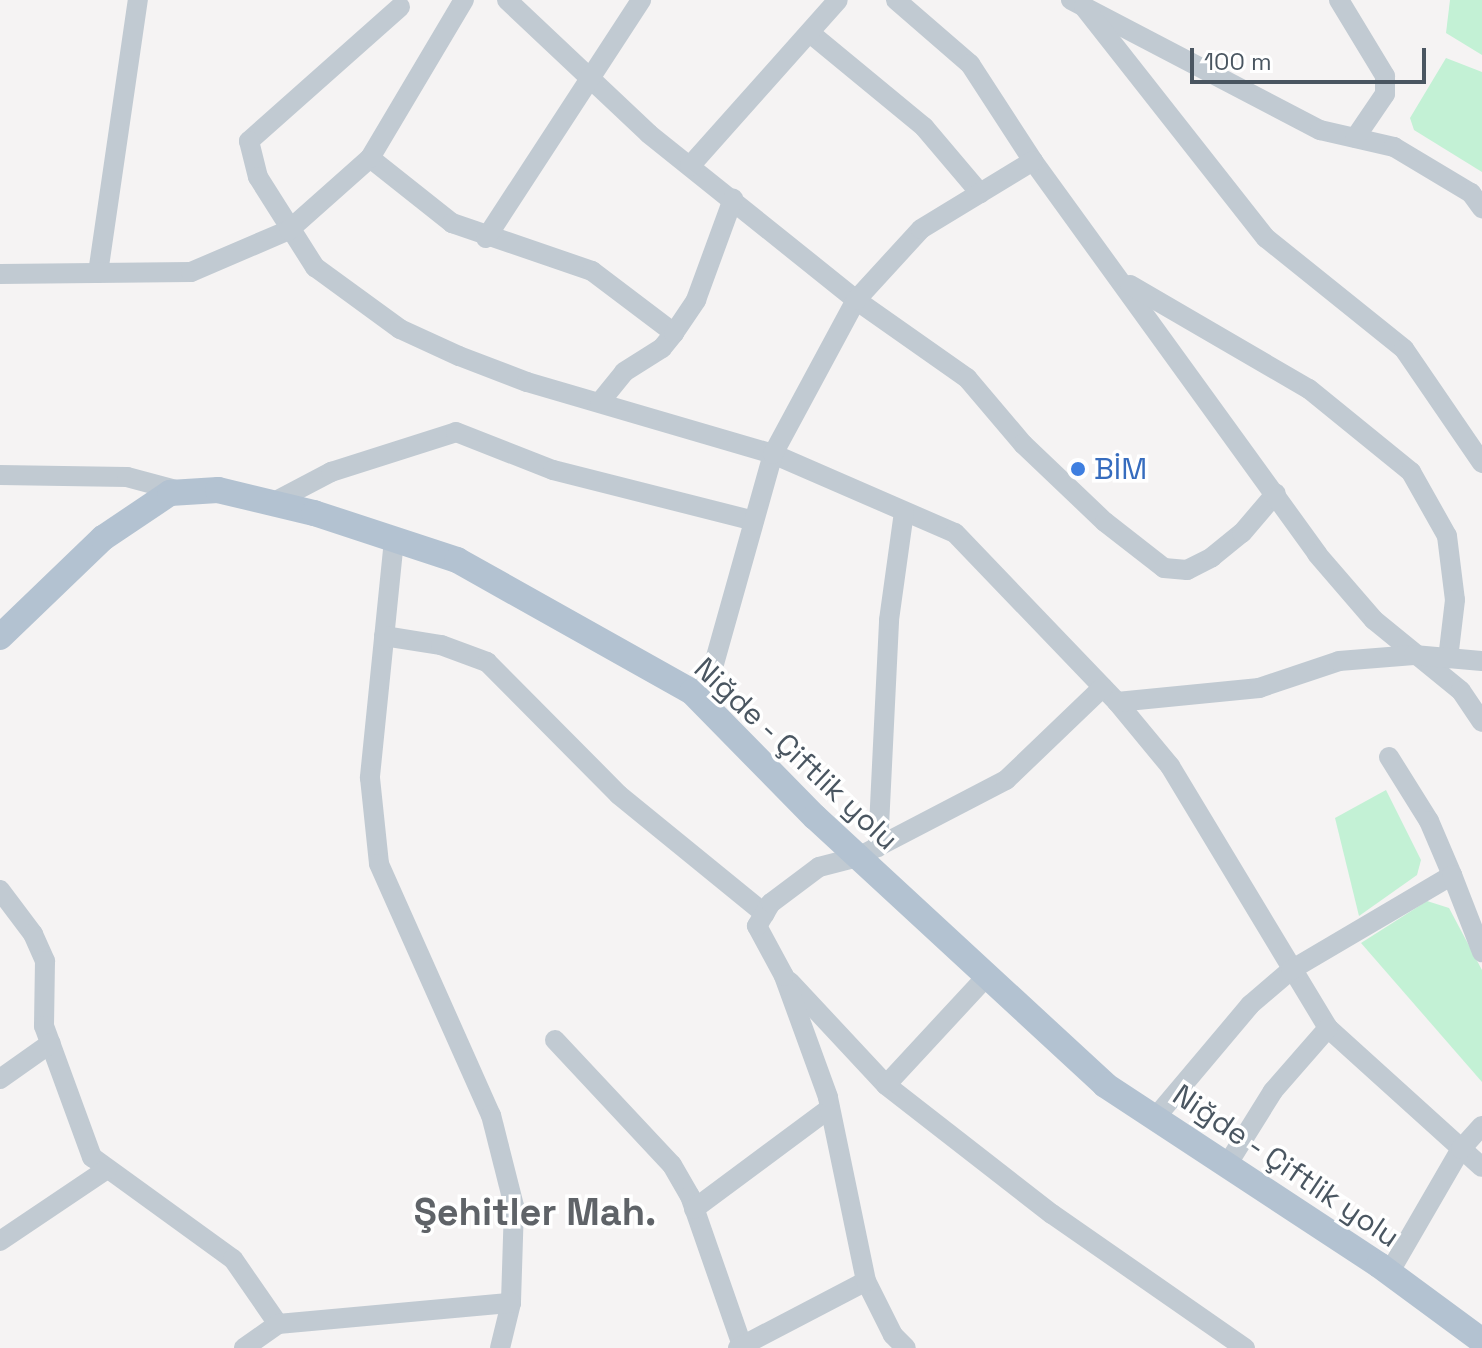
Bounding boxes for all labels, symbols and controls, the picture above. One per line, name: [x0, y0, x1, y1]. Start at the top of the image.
scale bar: [1194, 32, 1430, 82]
text: 100 m: [1204, 46, 1272, 77]
place label: BİM: [1094, 451, 1147, 487]
marker: BİM: [1069, 460, 1087, 478]
street label: Niğde - Çiftlik yolu: [686, 650, 906, 858]
street label: Niğde - Çiftlik yolu: [1165, 1076, 1407, 1256]
district label: Şehitler Mah.: [414, 1190, 656, 1236]

